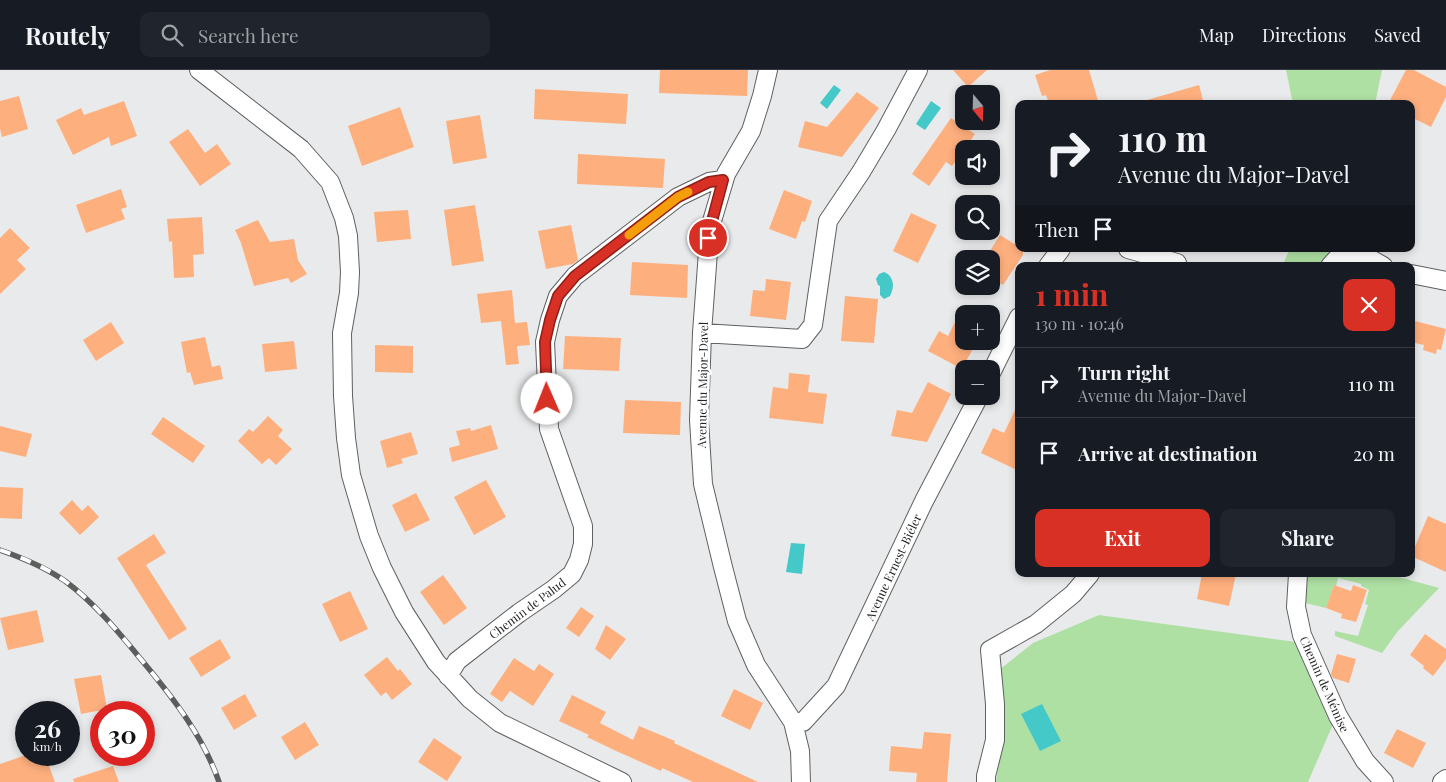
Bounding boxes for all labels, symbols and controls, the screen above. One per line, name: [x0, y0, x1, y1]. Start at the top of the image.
search box: [140, 12, 490, 57]
text: Routely: [25, 19, 110, 51]
icon: search: [158, 21, 186, 49]
text: Search here: [198, 22, 299, 48]
text: Map: [1199, 23, 1234, 47]
text: Directions: [1262, 23, 1346, 47]
text: Saved: [1374, 23, 1421, 47]
north arrow: [955, 85, 1000, 130]
map controls: [955, 85, 1000, 405]
text: 110 m: [1118, 114, 1207, 161]
icon: right: [1035, 120, 1100, 185]
button: sound: [955, 140, 1000, 185]
text: Avenue du Major-Davel: [1118, 159, 1350, 189]
button: search: [955, 195, 1000, 240]
icon: arrive: [1089, 215, 1117, 243]
text: Then: [1035, 216, 1079, 242]
pin: [687, 217, 729, 259]
icon: arrive: [694, 224, 722, 252]
button: layers: [955, 250, 1000, 295]
text: 1 min: [1035, 274, 1109, 314]
button: close: [1343, 279, 1395, 331]
button: +: [955, 305, 1000, 350]
text: 130 m · 10:46: [1035, 313, 1124, 334]
street label: Avenue du Major-Davel: [693, 321, 711, 449]
text: Turn right: [1078, 359, 1170, 385]
button: −: [955, 360, 1000, 405]
icon: right: [1035, 369, 1063, 397]
text: 110 m: [1348, 370, 1395, 396]
position arrow: [520, 372, 572, 424]
text: Avenue du Major-Davel: [1078, 385, 1247, 406]
icon: arrive: [1035, 439, 1063, 467]
text: Arrive at destination: [1078, 440, 1258, 466]
text: 20 m: [1353, 440, 1395, 466]
button: Exit: [1035, 509, 1210, 567]
button: Share: [1220, 509, 1395, 567]
street label: Avenue Ernest-Biéler: [861, 511, 925, 624]
street label: Chemin de Palud: [485, 574, 569, 642]
street label: Chemin de Mémise: [1297, 633, 1353, 735]
speed limit sign: 30: [90, 701, 155, 766]
text: 26: [34, 711, 61, 744]
text: km/h: [33, 738, 62, 754]

